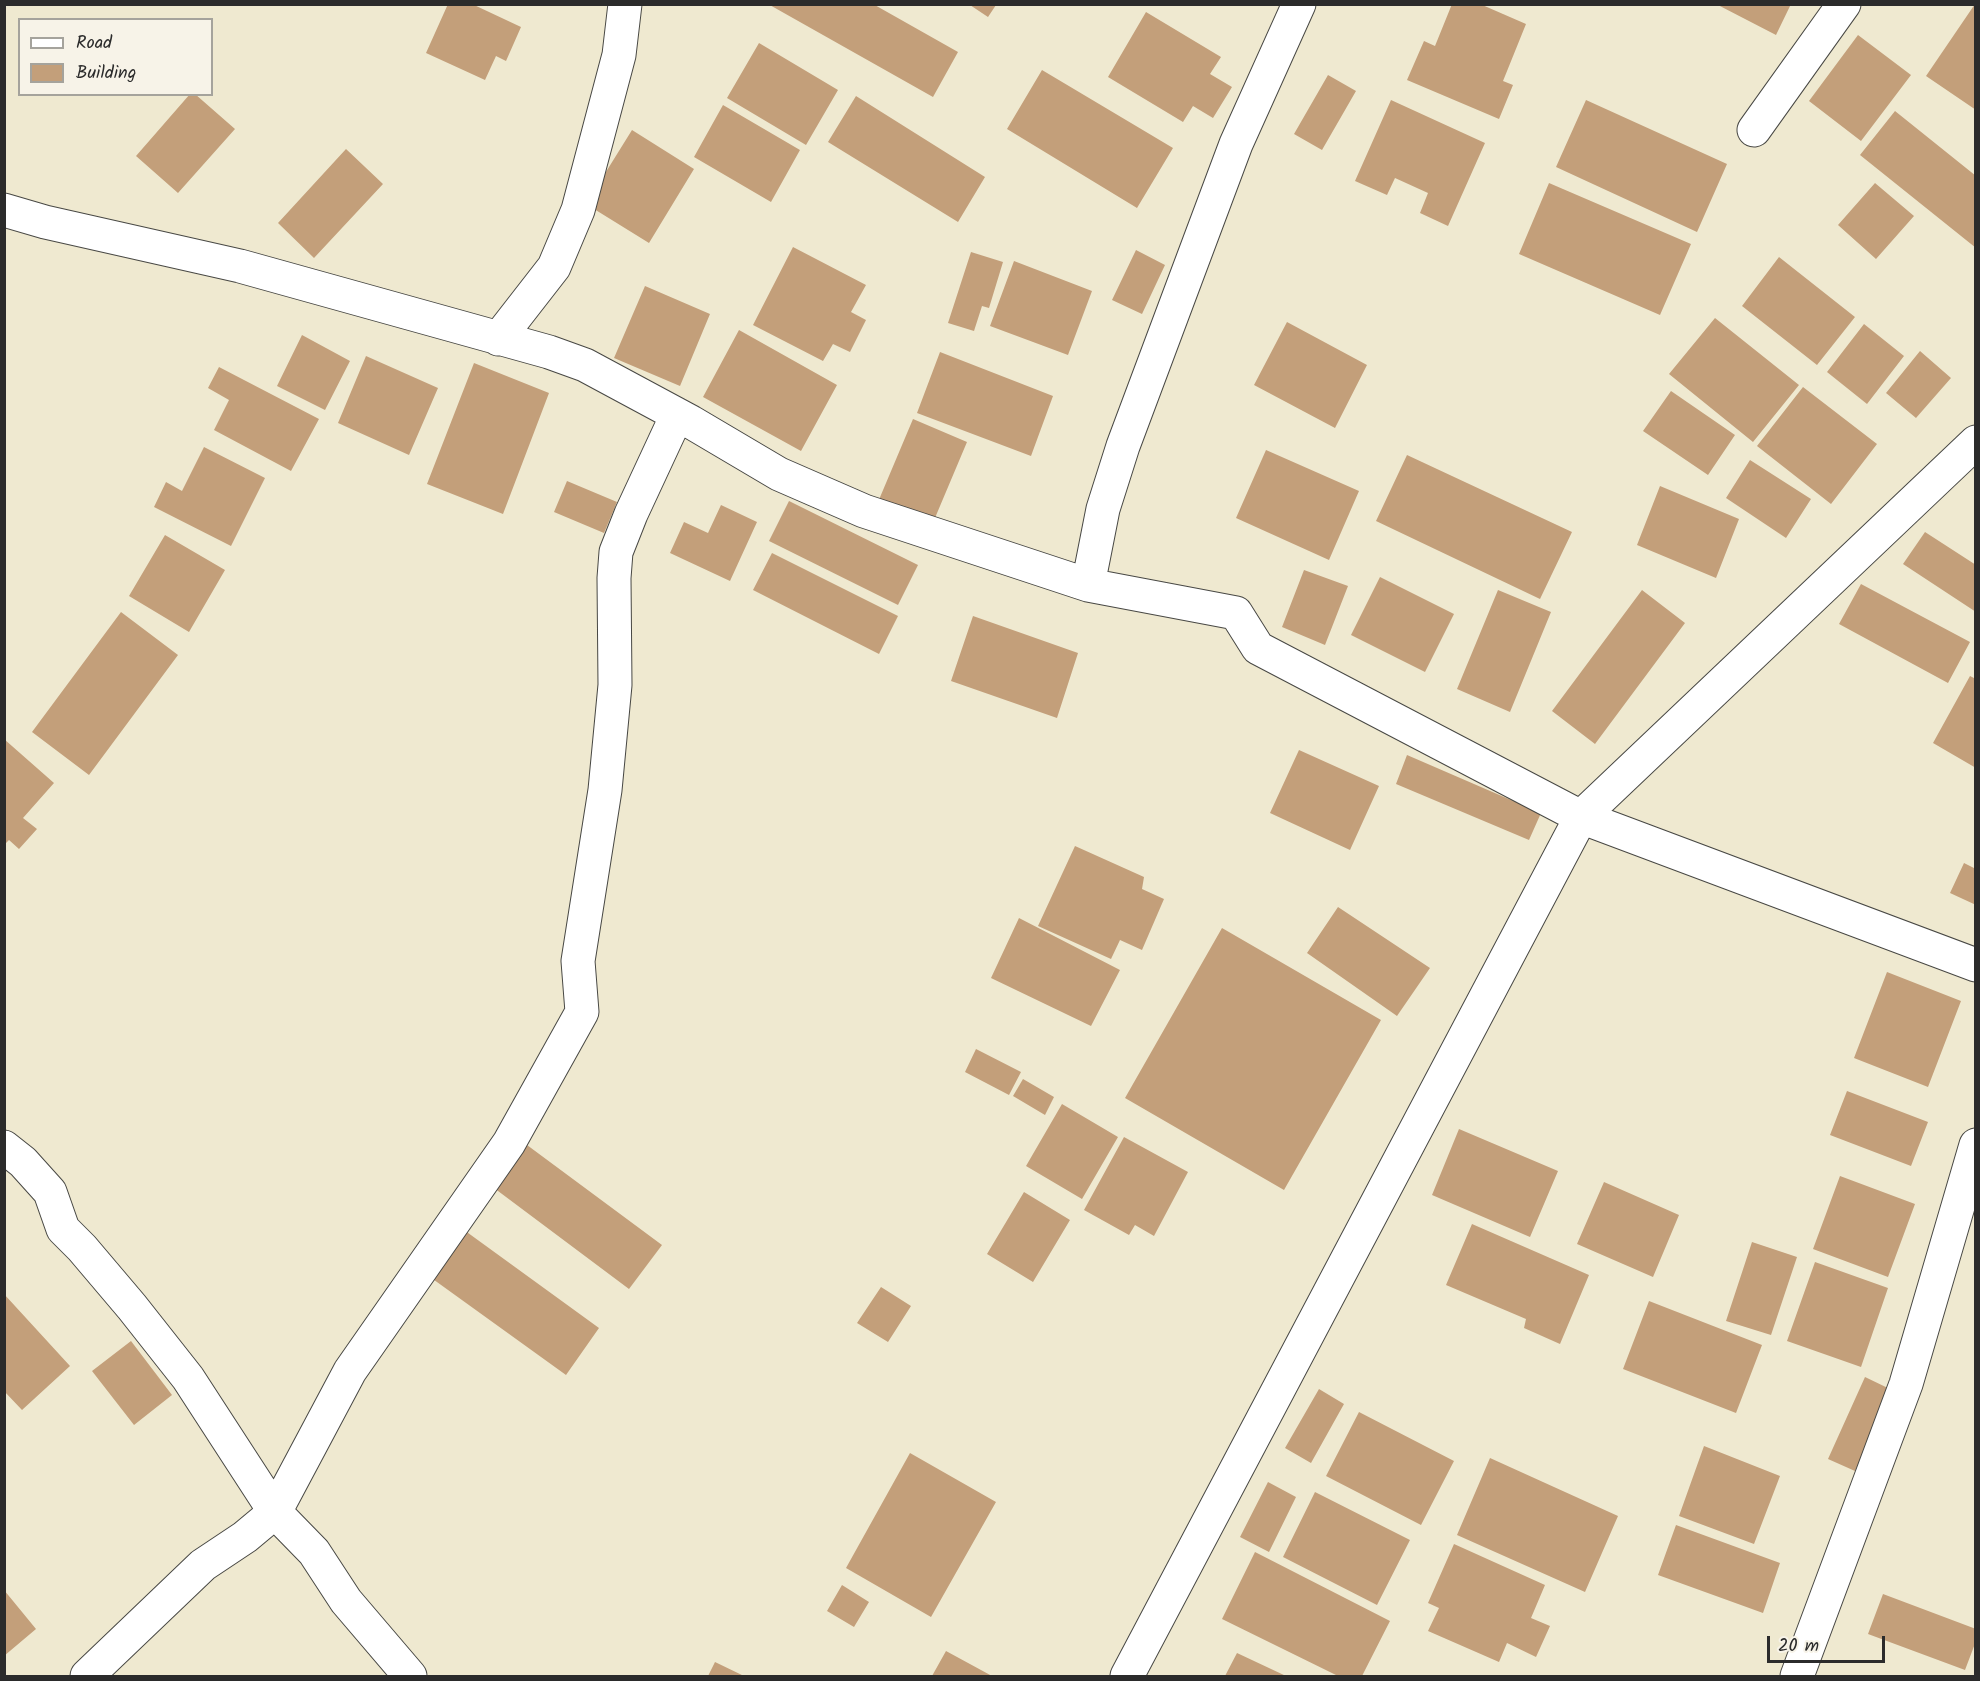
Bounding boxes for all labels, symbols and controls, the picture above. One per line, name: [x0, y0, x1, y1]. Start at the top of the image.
legend: [18, 18, 213, 96]
text: Road: [76, 29, 112, 58]
text: Building: [76, 59, 136, 88]
scale bar: [1770, 1624, 1888, 1662]
text: 20 m: [1778, 1632, 1819, 1661]

